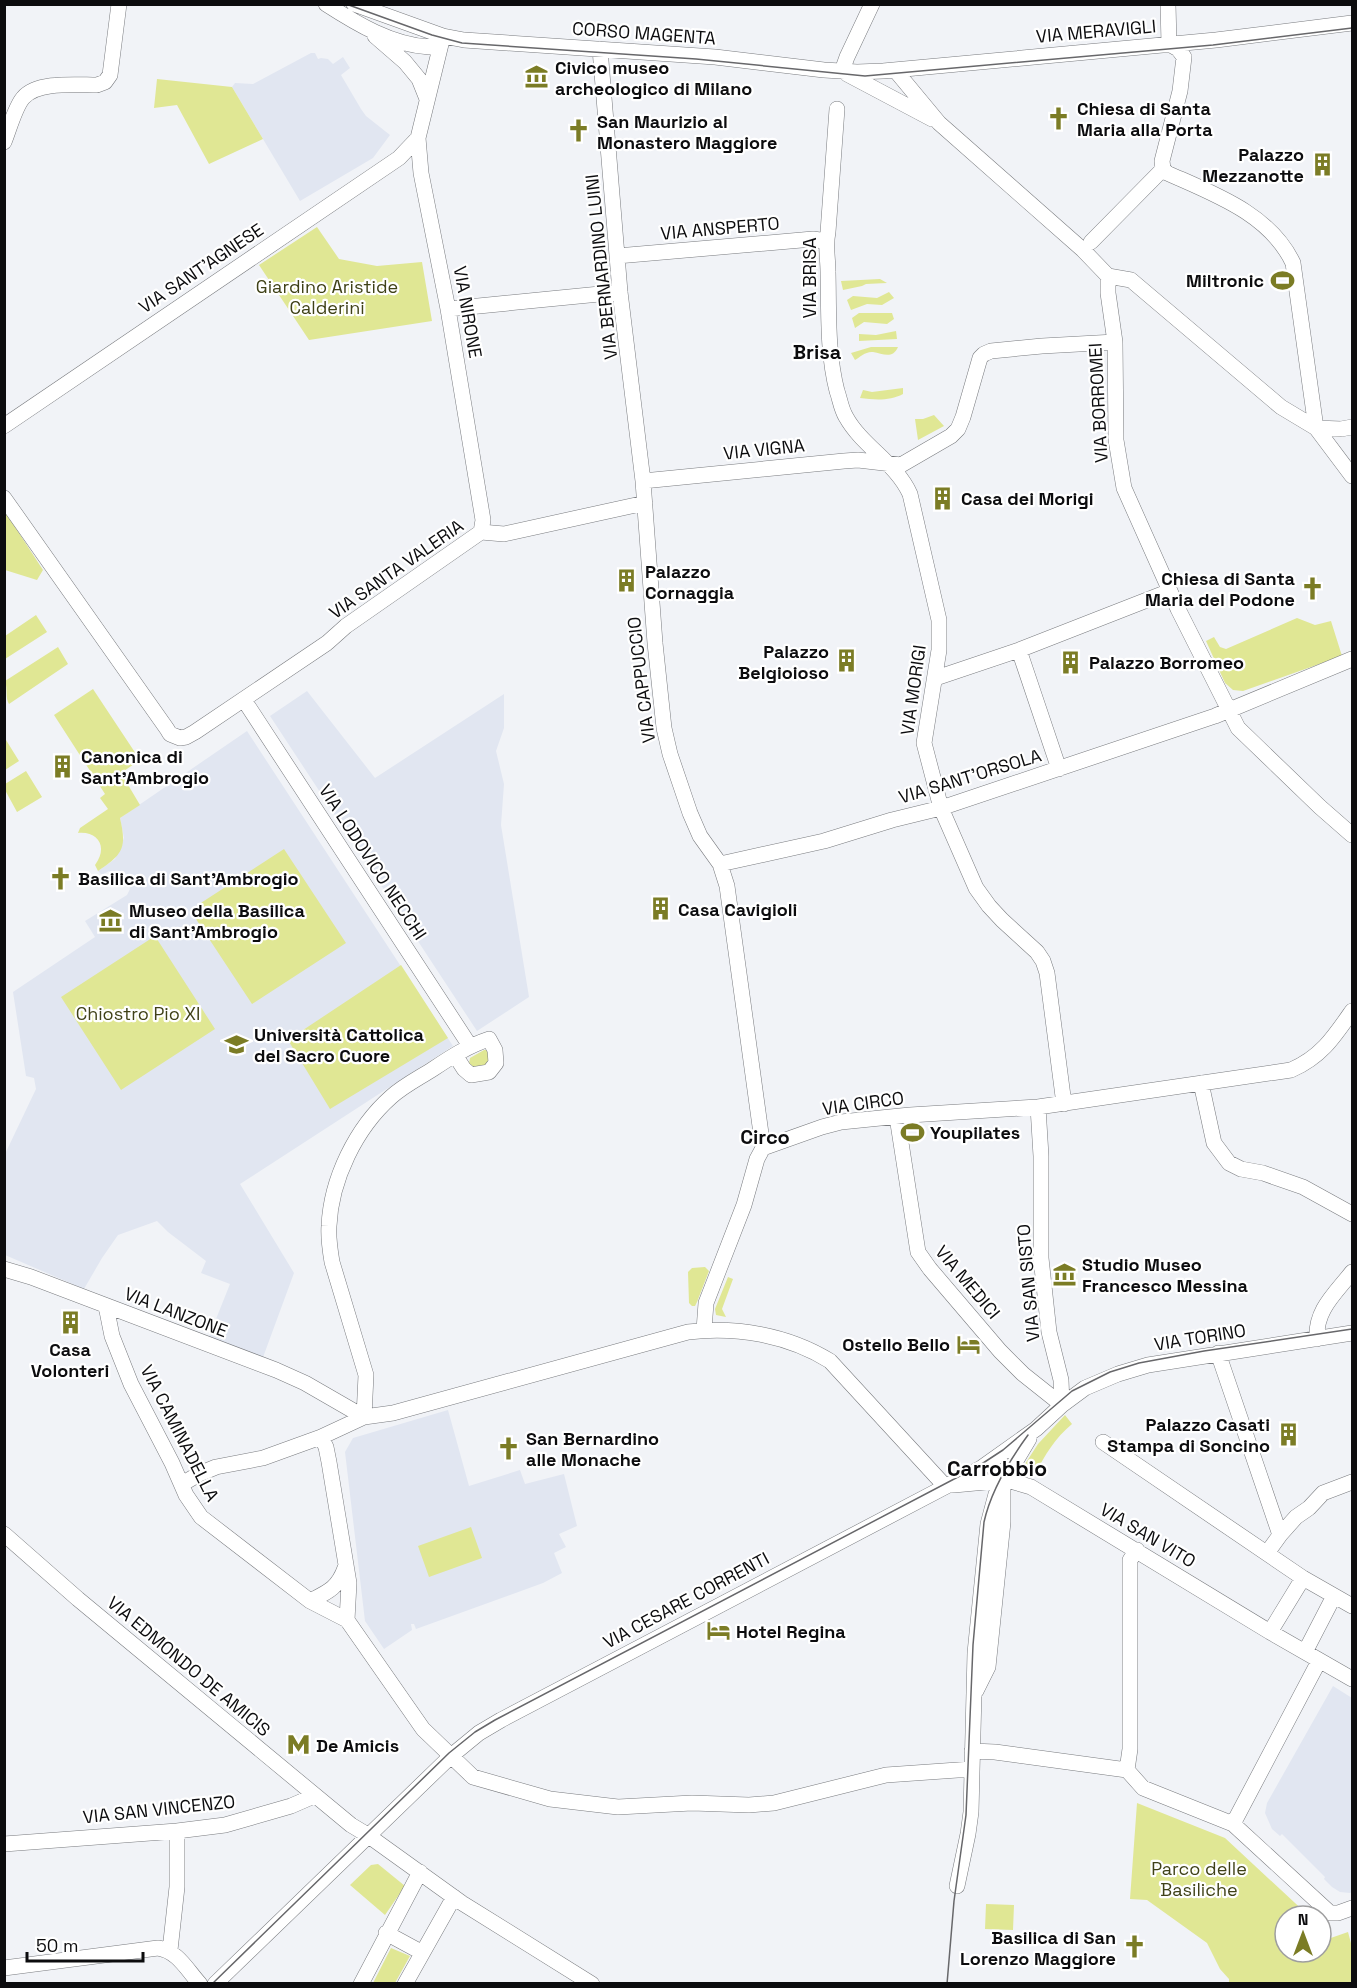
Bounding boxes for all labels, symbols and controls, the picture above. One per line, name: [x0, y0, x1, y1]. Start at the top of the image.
street label: VIA MERAVIGLI: [1035, 14, 1157, 48]
street label: CORSO MAGENTA: [571, 17, 717, 49]
place label: Civico museo archeologico di Milano: [555, 56, 752, 100]
museum icon: Civico museo archeologico di Milano: [524, 64, 550, 90]
place label: Chiesa di Santa Maria alla Porta: [1077, 97, 1213, 141]
church icon: Chiesa di Santa Maria alla Porta: [1046, 105, 1072, 131]
place label: San Maurizio al Monastero Maggiore: [597, 110, 777, 154]
church icon: San Maurizio al Monastero Maggiore: [566, 118, 592, 144]
place label: Palazzo Mezzanotte: [1202, 143, 1304, 187]
building icon: Palazzo Mezzanotte: [1309, 151, 1335, 177]
street label: VIA BERNARDINO LUINI: [580, 173, 622, 361]
street label: VIA ANSPERTO: [659, 211, 781, 245]
street label: VIA SANT'AGNESE: [134, 218, 268, 318]
street label: VIA BRISA: [798, 237, 821, 319]
street label: VIA NIRONE: [449, 264, 487, 360]
sports icon: Miltronic: [1269, 267, 1295, 293]
place label: Miltronic: [1186, 269, 1264, 292]
park label: Giardino Aristide Calderini: [256, 275, 398, 319]
district label: Brisa: [793, 339, 842, 365]
street label: VIA BORROMEI: [1083, 342, 1113, 464]
street label: VIA VIGNA: [722, 433, 806, 465]
building icon: Casa dei Morigi: [930, 485, 956, 511]
place label: Casa dei Morigi: [961, 487, 1094, 510]
street label: VIA SANTA VALERIA: [324, 514, 468, 624]
place label: Palazzo Cornaggia: [645, 560, 735, 604]
place label: Chiesa di Santa Maria del Podone: [1145, 567, 1296, 611]
building icon: Palazzo Cornaggia: [614, 568, 640, 594]
church icon: Chiesa di Santa Maria del Podone: [1300, 575, 1326, 601]
street label: VIA CAPPUCCIO: [622, 615, 660, 745]
place label: Palazzo Belgioioso: [738, 640, 829, 684]
street label: VIA MORIGI: [895, 643, 931, 737]
building icon: Palazzo Belgioioso: [834, 648, 860, 674]
building icon: Palazzo Borromeo: [1058, 649, 1084, 675]
place label: Palazzo Borromeo: [1089, 651, 1244, 674]
street label: VIA SANT'ORSOLA: [896, 743, 1044, 809]
place label: Canonica di Sant'Ambrogio: [81, 745, 209, 789]
building icon: Canonica di Sant'Ambrogio: [50, 753, 76, 779]
street label: VIA LODOVICO NECCHI: [314, 780, 432, 944]
church icon: Basilica di Sant'Ambrogio: [47, 865, 73, 891]
place label: Basilica di Sant'Ambrogio: [78, 867, 299, 890]
building icon: Casa Cavigioli: [647, 896, 673, 922]
place label: Casa Cavigioli: [678, 898, 797, 921]
place label: Museo della Basilica di Sant'Ambrogio: [129, 899, 305, 943]
museum icon: Museo della Basilica di Sant'Ambrogio: [98, 907, 124, 933]
park label: Chiostro Pio XI: [76, 1002, 200, 1025]
place label: Università Cattolica del Sacro Cuore: [254, 1023, 424, 1067]
school or university icon: Università Cattolica del Sacro Cuore: [223, 1031, 249, 1057]
street label: VIA CIRCO: [821, 1086, 905, 1120]
sports icon: Youpilates: [899, 1119, 925, 1145]
place label: Youpilates: [930, 1121, 1020, 1144]
district label: Circo: [740, 1124, 790, 1150]
street label: VIA SAN SISTO: [1011, 1223, 1045, 1343]
street label: VIA MEDICI: [931, 1240, 1005, 1324]
place label: Studio Museo Francesco Messina: [1082, 1253, 1249, 1297]
museum icon: Studio Museo Francesco Messina: [1051, 1261, 1077, 1287]
street label: VIA LANZONE: [121, 1282, 231, 1342]
building icon: Casa Volonteri: [57, 1310, 83, 1336]
street label: VIA TORINO: [1152, 1318, 1248, 1356]
hotel icon: Ostello Bello: [955, 1331, 981, 1357]
place label: Ostello Bello: [842, 1333, 950, 1356]
place label: Casa Volonteri: [31, 1338, 109, 1382]
street label: VIA CAMINADELLA: [136, 1361, 224, 1505]
place label: Palazzo Casati Stampa di Soncino: [1107, 1413, 1270, 1457]
building icon: Palazzo Casati Stampa di Soncino: [1275, 1421, 1301, 1447]
place label: San Bernardino alle Monache: [526, 1427, 659, 1471]
church icon: San Bernardino alle Monache: [495, 1435, 521, 1461]
district label: Carrobbio: [947, 1455, 1047, 1482]
street label: VIA SAN VITO: [1096, 1497, 1200, 1573]
street label: VIA CESARE CORRENTI: [599, 1546, 773, 1654]
street label: VIA EDMONDO DE AMICIS: [103, 1591, 275, 1741]
hotel icon: Hotel Regina: [705, 1618, 731, 1644]
place label: Hotel Regina: [736, 1620, 846, 1643]
metro station icon: De Amicis: [285, 1732, 311, 1758]
place label: De Amicis: [316, 1734, 399, 1757]
street label: VIA SAN VINCENZO: [82, 1790, 236, 1828]
park label: Parco delle Basiliche: [1151, 1857, 1247, 1901]
north arrow: [1273, 1904, 1333, 1964]
text: N: [1298, 1909, 1308, 1930]
scale bar: [27, 1925, 142, 1963]
place label: Basilica di San Lorenzo Maggiore: [960, 1926, 1116, 1970]
text: 50 m: [36, 1934, 78, 1957]
church icon: Basilica di San Lorenzo Maggiore: [1121, 1934, 1147, 1960]

